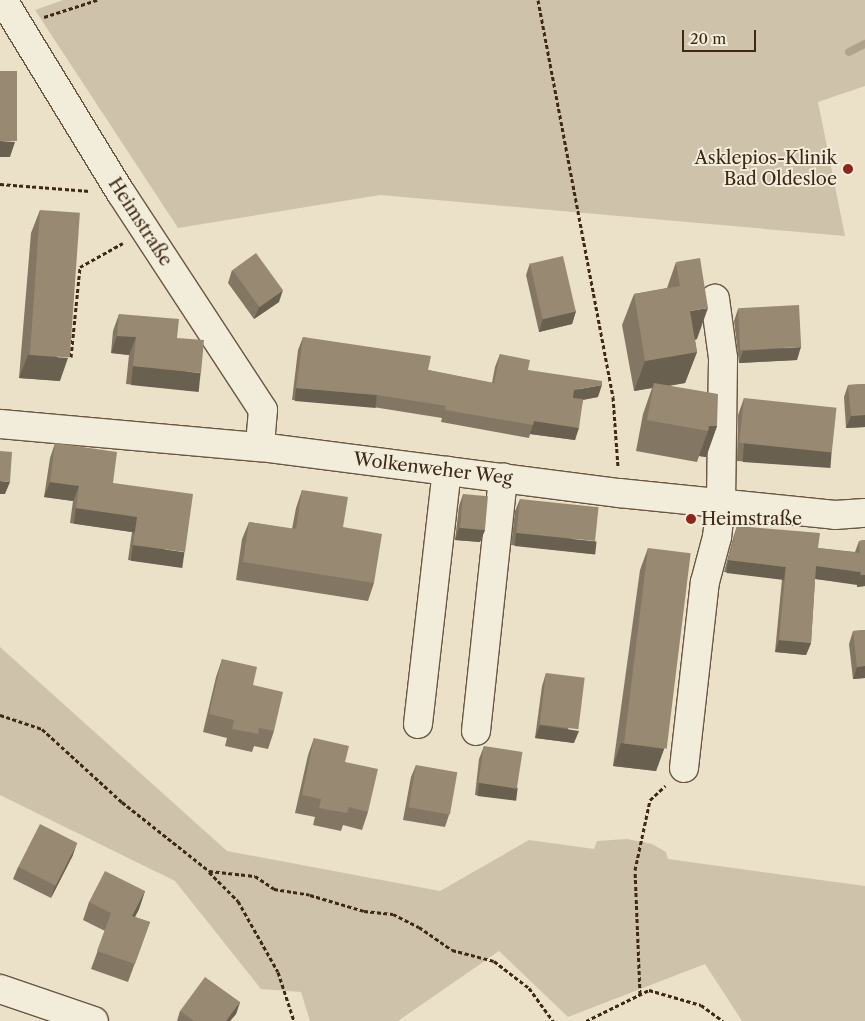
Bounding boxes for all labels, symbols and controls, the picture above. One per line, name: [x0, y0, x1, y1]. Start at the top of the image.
scale bar: [685, 20, 759, 52]
text: 20 m: [690, 29, 726, 48]
place label: Asklepios-Klinik Bad Oldesloe: [694, 148, 837, 190]
marker: Asklepios-Klinik Bad Oldesloe: [841, 162, 855, 176]
street label: Heimstraße: [103, 174, 177, 270]
street label: Wolkenweher Weg: [352, 448, 514, 490]
place label: Heimstraße: [701, 508, 802, 530]
marker: Heimstraße: [685, 513, 697, 525]

